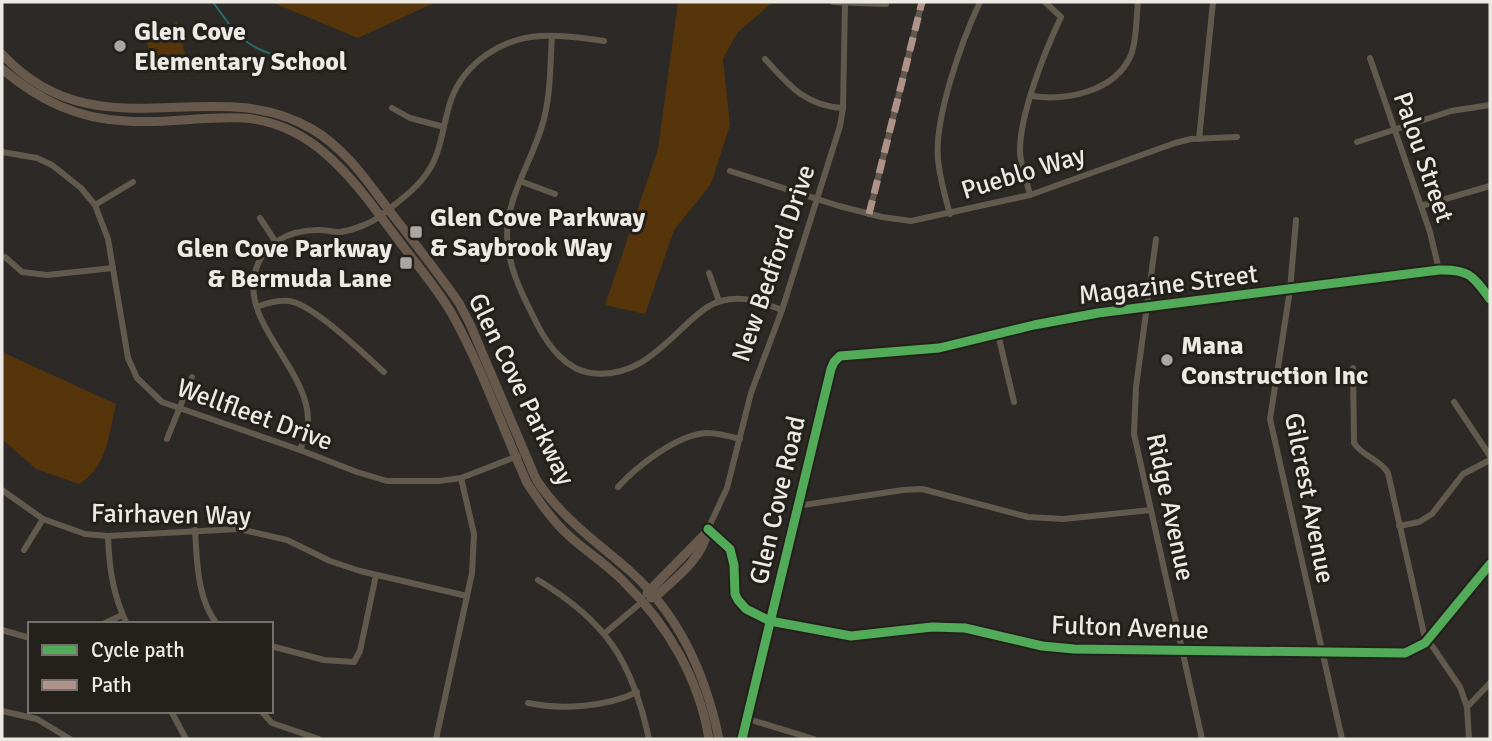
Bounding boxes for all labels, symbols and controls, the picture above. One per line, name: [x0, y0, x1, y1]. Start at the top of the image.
place label: Glen Cove Elementary School: [134, 16, 347, 78]
marker: Glen Cove Elementary School: [112, 38, 128, 54]
street label: Palou Street: [1386, 88, 1460, 227]
street label: Pueblo Way: [957, 139, 1089, 207]
street label: New Bedford Drive: [725, 161, 823, 366]
place label: Glen Cove Parkway & Saybrook Way: [430, 202, 645, 264]
marker: Glen Cove Parkway & Saybrook Way: [408, 224, 424, 240]
place label: Glen Cove Parkway & Bermuda Lane: [177, 233, 392, 295]
marker: Glen Cove Parkway & Bermuda Lane: [398, 255, 414, 271]
street label: Magazine Street: [1077, 258, 1260, 312]
street label: Glen Cove Parkway: [461, 288, 581, 491]
place label: Mana Construction Inc: [1181, 330, 1368, 392]
marker: Mana Construction Inc: [1159, 352, 1175, 368]
street label: Wellfleet Drive: [172, 372, 337, 458]
street label: Gilcrest Avenue: [1277, 410, 1341, 586]
street label: Glen Cove Road: [743, 413, 813, 587]
street label: Ridge Avenue: [1139, 430, 1201, 584]
street label: Fairhaven Way: [91, 498, 251, 532]
street label: Fulton Avenue: [1050, 609, 1209, 647]
legend: [28, 622, 273, 713]
text: Cycle path: [91, 637, 185, 663]
text: Path: [91, 672, 132, 698]

